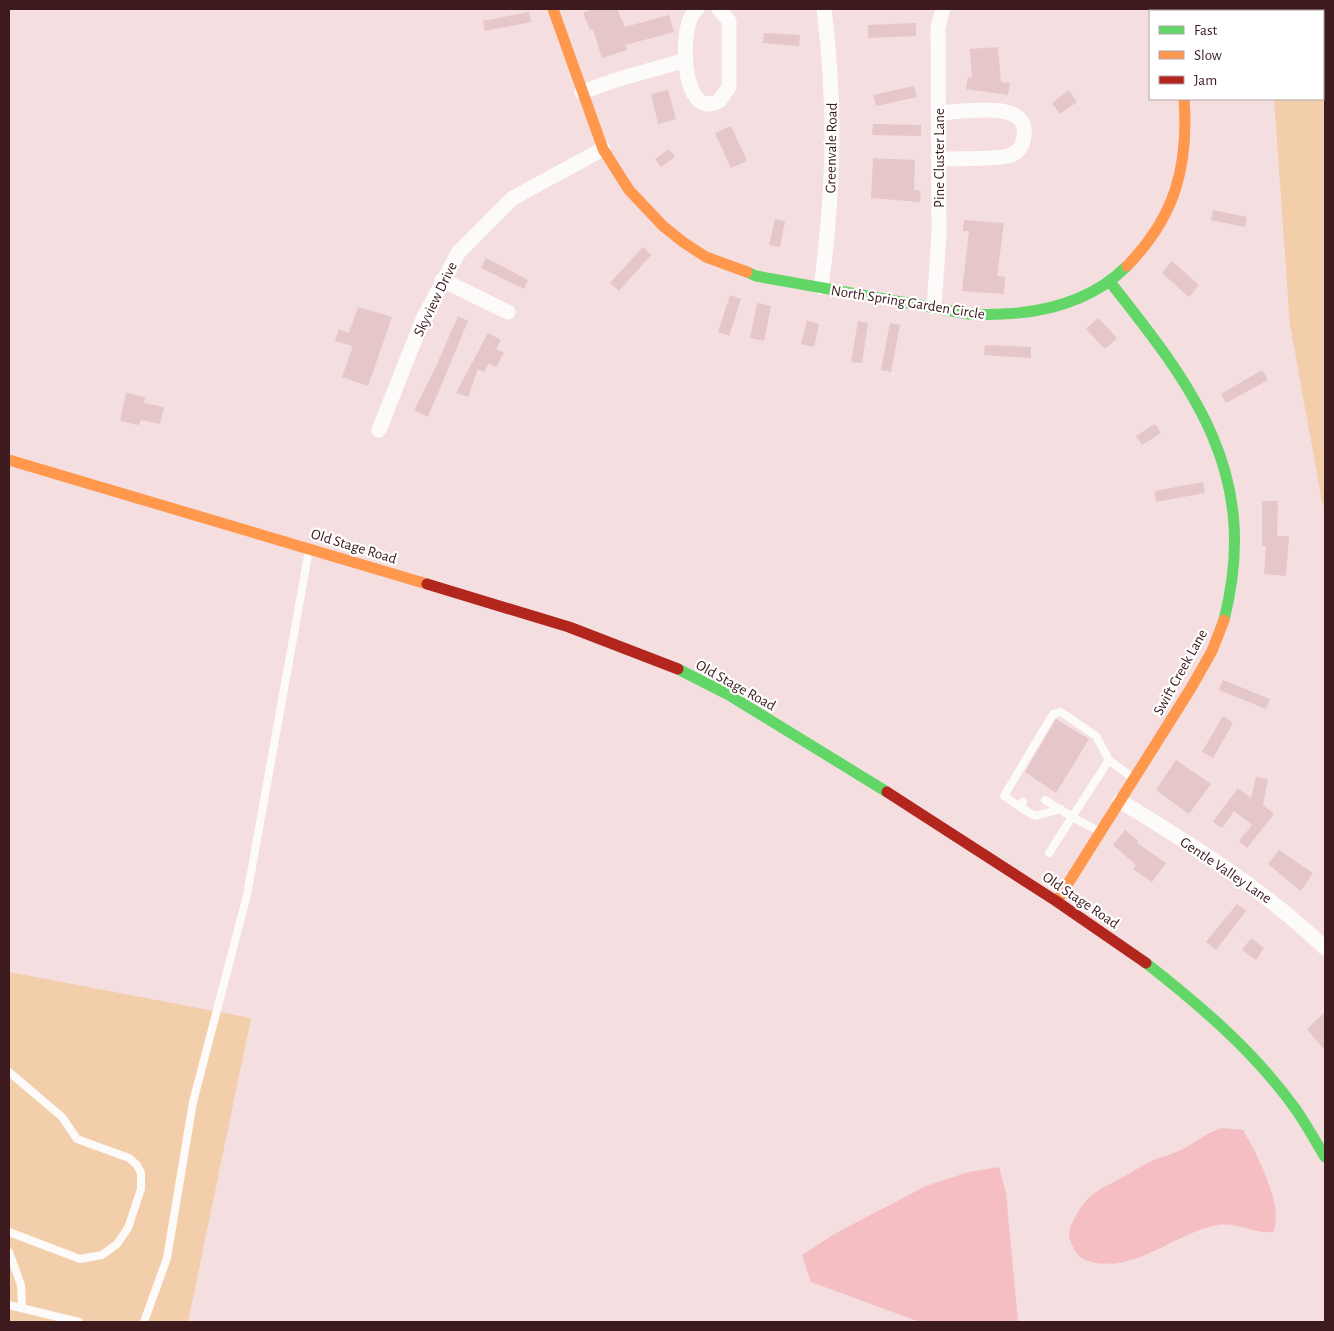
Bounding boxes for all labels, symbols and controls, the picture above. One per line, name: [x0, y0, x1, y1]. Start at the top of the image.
legend: [1149, 10, 1324, 100]
text: Fast: [1194, 23, 1218, 38]
text: Slow: [1194, 48, 1222, 63]
text: Jam: [1194, 73, 1217, 88]
street label: Greenvale Road: [823, 102, 840, 194]
street label: Pine Cluster Lane: [932, 108, 947, 208]
street label: Skyview Drive: [411, 260, 460, 339]
street label: North Spring Garden Circle: [830, 283, 986, 322]
street label: Old Stage Road: [309, 526, 399, 567]
street label: Swift Creek Lane: [1151, 627, 1210, 718]
street label: Old Stage Road: [693, 657, 778, 714]
street label: Gentle Valley Lane: [1177, 834, 1274, 907]
street label: Old Stage Road: [1040, 869, 1122, 932]

